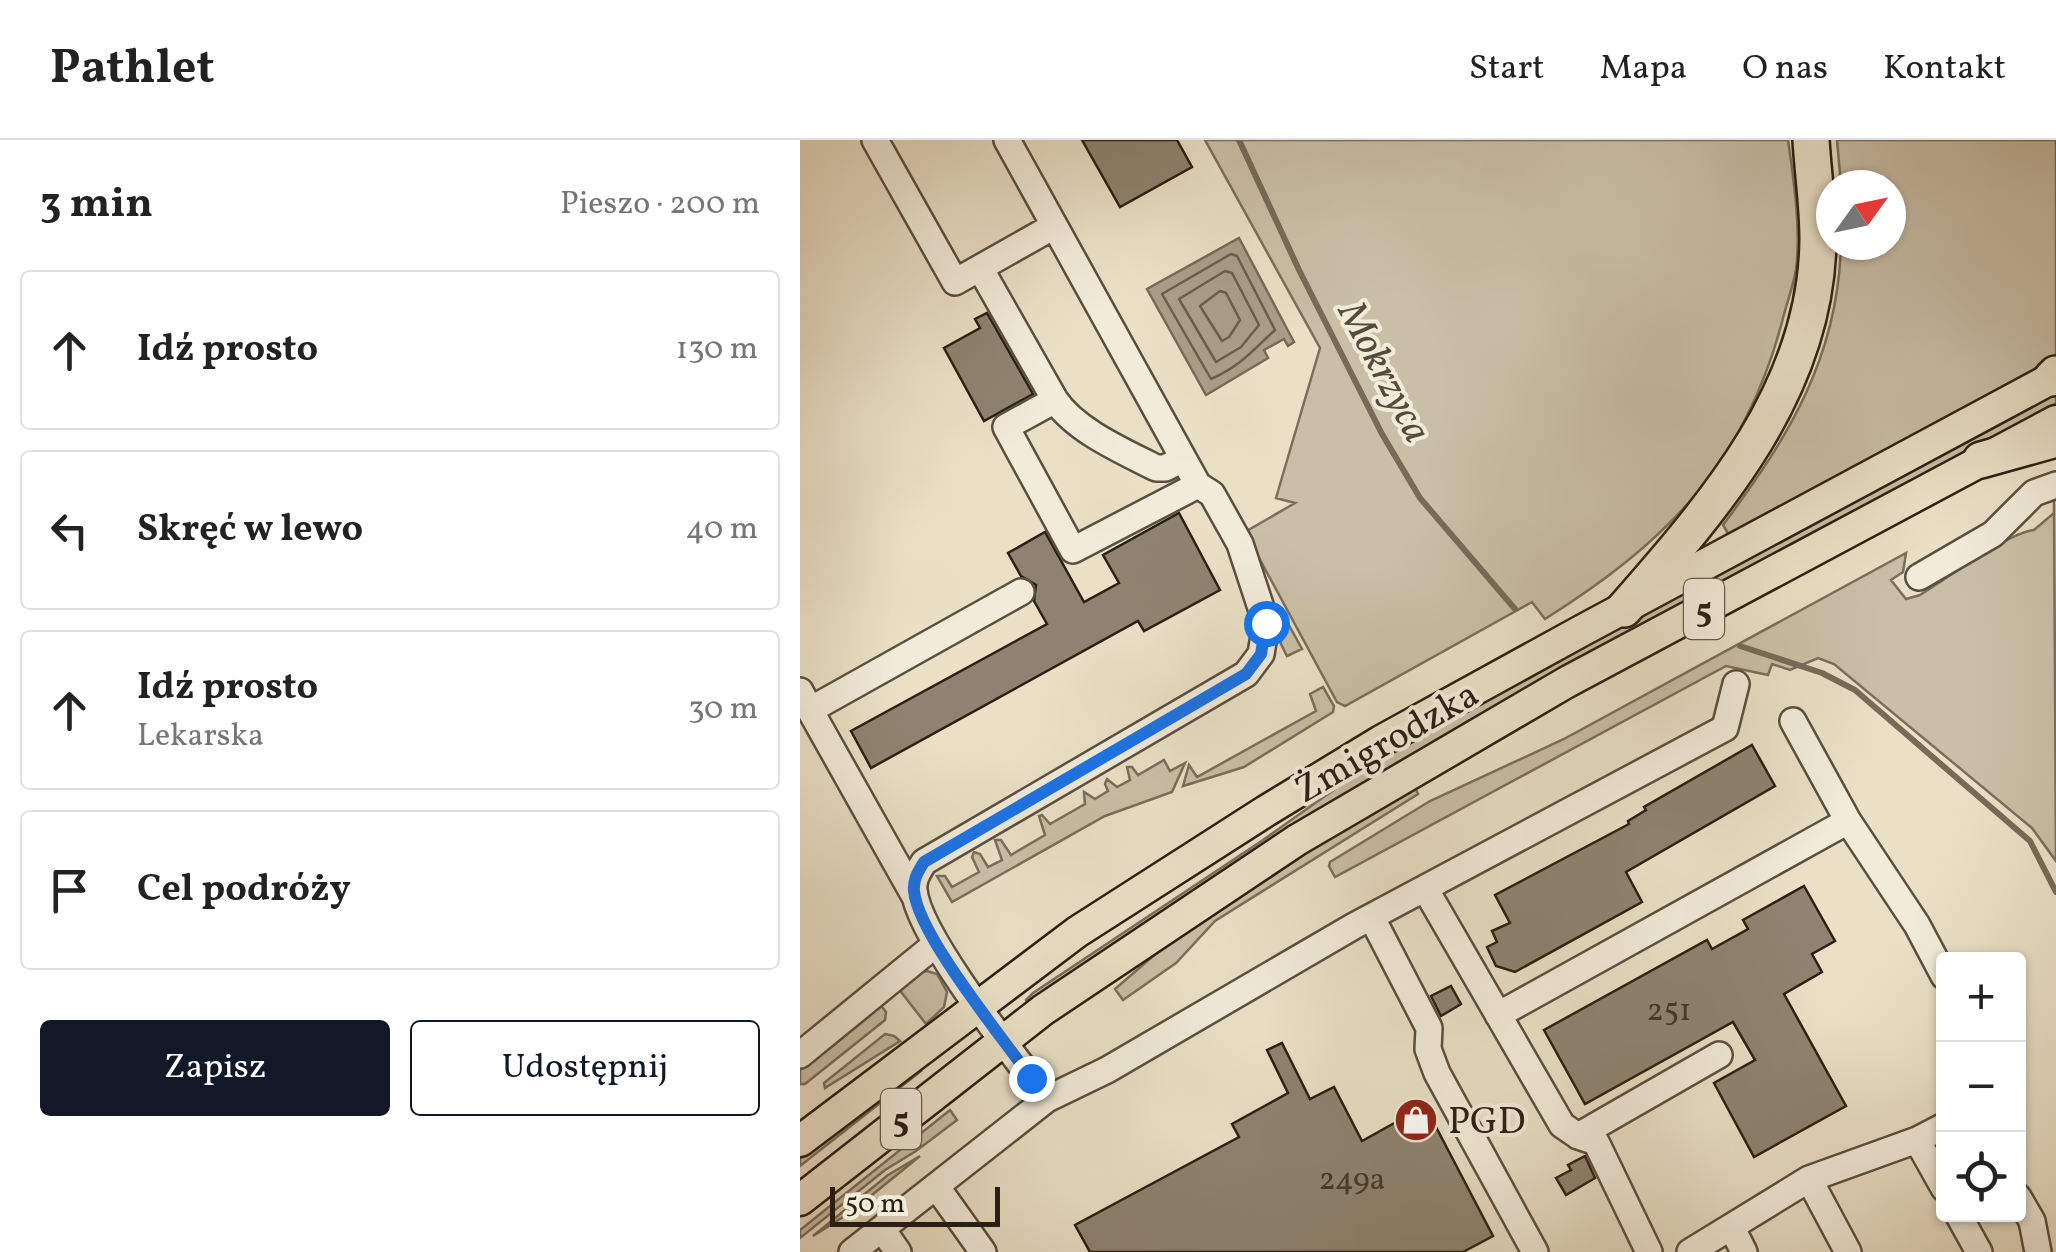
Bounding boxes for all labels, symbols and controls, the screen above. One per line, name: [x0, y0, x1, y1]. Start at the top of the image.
text: Pathlet: [50, 36, 215, 103]
text: Start: [1469, 45, 1545, 93]
text: Mapa: [1600, 45, 1687, 93]
text: O nas: [1742, 45, 1828, 93]
text: Kontakt: [1883, 45, 2006, 93]
north arrow: [1816, 170, 1906, 260]
text: 3 min: [40, 176, 153, 235]
text: Pieszo · 200 m: [560, 183, 760, 227]
water label: Mokrzyca: [1321, 291, 1443, 453]
icon: ahead: [42, 323, 97, 378]
text: Idź prosto: [137, 324, 318, 377]
text: 130 m: [676, 328, 758, 372]
icon: left: [42, 503, 97, 558]
text: Skręć w lewo: [137, 504, 363, 557]
text: 40 m: [686, 508, 758, 552]
road number: 5: [1684, 579, 1724, 639]
route start: [1244, 601, 1290, 647]
text: Idź prosto: [137, 662, 318, 715]
street label: Żmigrodzka: [1286, 670, 1490, 818]
icon: ahead: [42, 683, 97, 738]
text: 30 m: [688, 688, 758, 732]
text: Lekarska: [137, 715, 264, 759]
icon: arrive: [42, 863, 97, 918]
text: Cel podróży: [137, 864, 351, 917]
map controls: [1936, 952, 2026, 1222]
button: +: [1936, 952, 2026, 1042]
house number: 251: [1647, 990, 1692, 1034]
button: Zapisz: [40, 1020, 390, 1116]
button: Udostępnij: [410, 1020, 760, 1116]
button: −: [1936, 1042, 2026, 1132]
route end: [1009, 1056, 1055, 1102]
road number: 5: [881, 1089, 921, 1149]
shop icon: PGD: [1393, 1097, 1439, 1143]
place label: PGD: [1448, 1097, 1526, 1150]
button: locate: [1936, 1132, 2026, 1222]
house number: 249a: [1319, 1159, 1385, 1203]
scale bar: [830, 1182, 1000, 1226]
text: 50 m: [845, 1185, 905, 1224]

